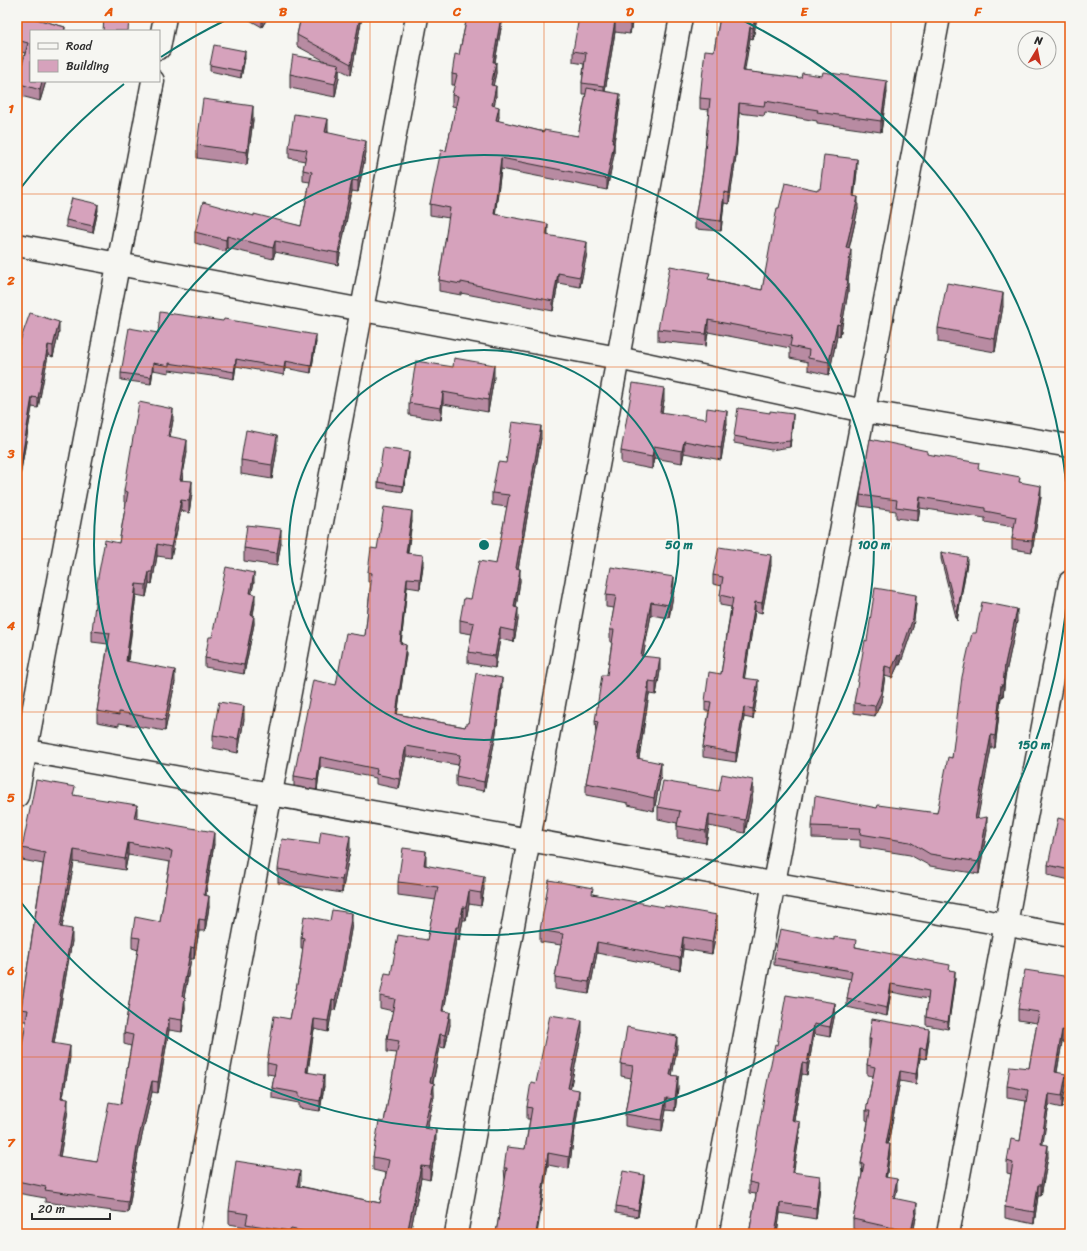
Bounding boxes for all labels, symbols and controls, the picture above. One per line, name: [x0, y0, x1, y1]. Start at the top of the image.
text: A: [104, 0, 113, 23]
text: B: [279, 0, 288, 23]
text: C: [452, 0, 462, 23]
text: D: [626, 0, 634, 23]
text: E: [800, 0, 809, 23]
text: F: [973, 0, 982, 23]
legend: [30, 30, 160, 82]
north arrow: [1017, 30, 1057, 70]
text: N: [1032, 30, 1044, 51]
text: Road: [66, 35, 93, 57]
text: Building: [66, 55, 109, 77]
text: 1: [8, 97, 14, 120]
text: 2: [6, 269, 15, 292]
text: 3: [6, 442, 15, 465]
text: 50 m: [665, 534, 693, 556]
text: 100 m: [858, 534, 891, 556]
centre of rings: [477, 538, 491, 552]
text: 4: [6, 614, 16, 637]
text: 150 m: [1018, 734, 1051, 756]
text: 5: [7, 786, 15, 809]
text: 6: [6, 959, 15, 982]
text: 7: [7, 1131, 16, 1154]
scale bar: [32, 1195, 110, 1221]
text: 20 m: [38, 1198, 65, 1220]

